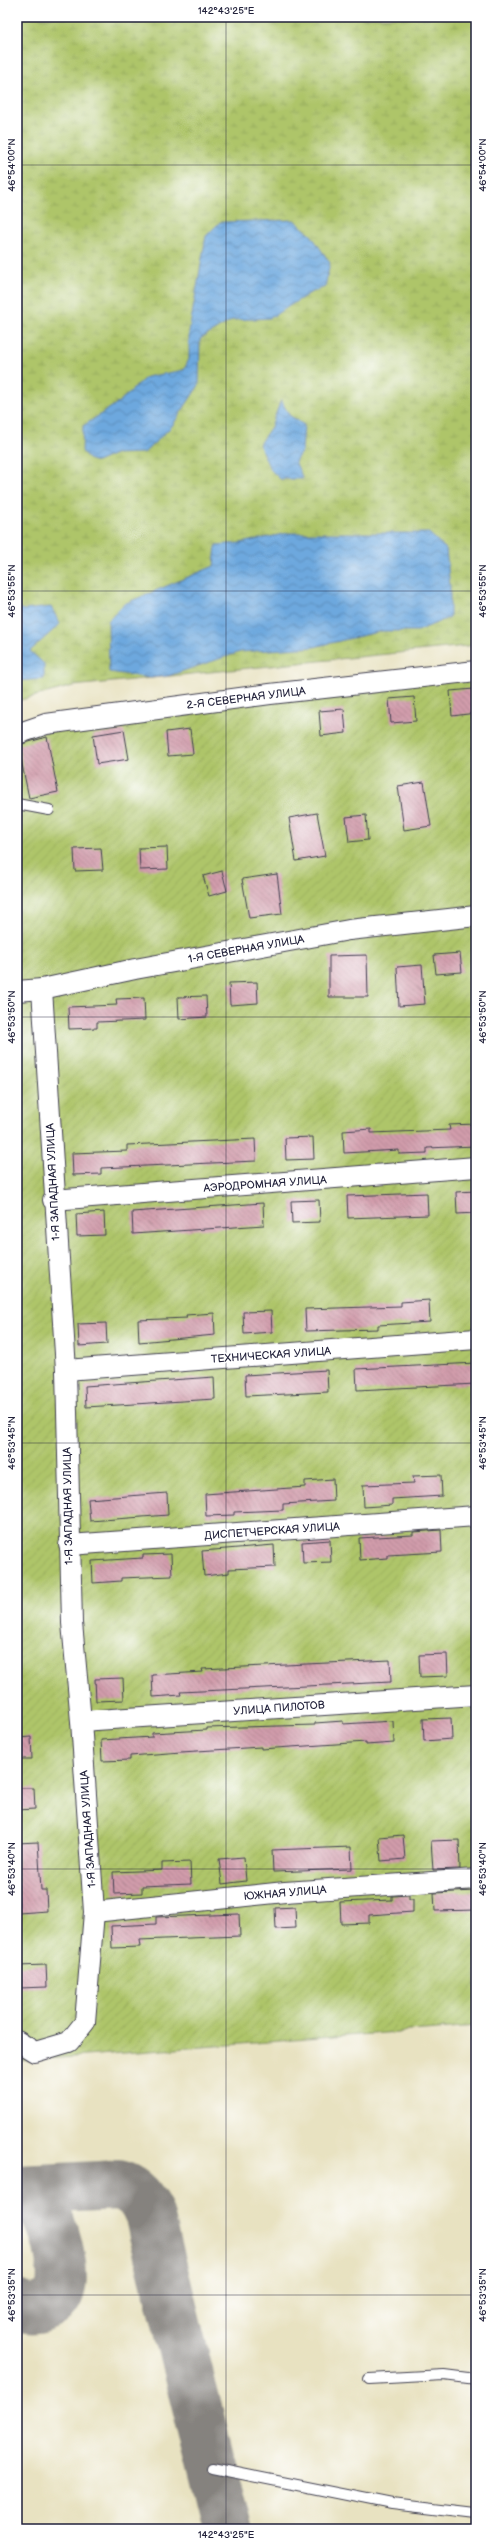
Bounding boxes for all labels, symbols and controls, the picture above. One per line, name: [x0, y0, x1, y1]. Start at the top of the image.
text: 142°43'25"E: [198, 5, 255, 17]
text: 46°54'00"N: [6, 138, 18, 192]
text: 46°54'00"N: [477, 138, 489, 192]
text: 46°53'55"N: [6, 564, 18, 618]
text: 46°53'55"N: [477, 564, 489, 618]
street label: 2-Я СЕВЕРНАЯ УЛИЦА: [186, 684, 307, 712]
street label: 1-Я СЕВЕРНАЯ УЛИЦА: [187, 932, 305, 966]
text: 46°53'50"N: [6, 990, 18, 1044]
text: 46°53'50"N: [477, 990, 489, 1044]
street label: 1-Я ЗАПАДНАЯ УЛИЦА: [43, 1123, 63, 1241]
street label: АЭРОДРОМНАЯ УЛИЦА: [202, 1173, 327, 1195]
street label: ТЕХНИЧЕСКАЯ УЛИЦА: [211, 1344, 332, 1366]
text: 46°53'45"N: [6, 1416, 18, 1470]
text: 46°53'45"N: [477, 1416, 489, 1470]
street label: 1-Я ЗАПАДНАЯ УЛИЦА: [60, 1447, 76, 1565]
street label: ДИСПЕТЧЕРСКАЯ УЛИЦА: [204, 1520, 341, 1542]
street label: УЛИЦА ПИЛОТОВ: [233, 1698, 325, 1718]
street label: 1-Я ЗАПАДНАЯ УЛИЦА: [77, 1770, 99, 1888]
text: 46°53'40"N: [6, 1842, 18, 1896]
text: 46°53'40"N: [477, 1842, 489, 1896]
street label: ЮЖНАЯ УЛИЦА: [243, 1883, 327, 1903]
text: 46°53'35"N: [6, 2268, 18, 2322]
text: 46°53'35"N: [477, 2268, 489, 2322]
text: 142°43'25"E: [198, 2529, 255, 2541]

